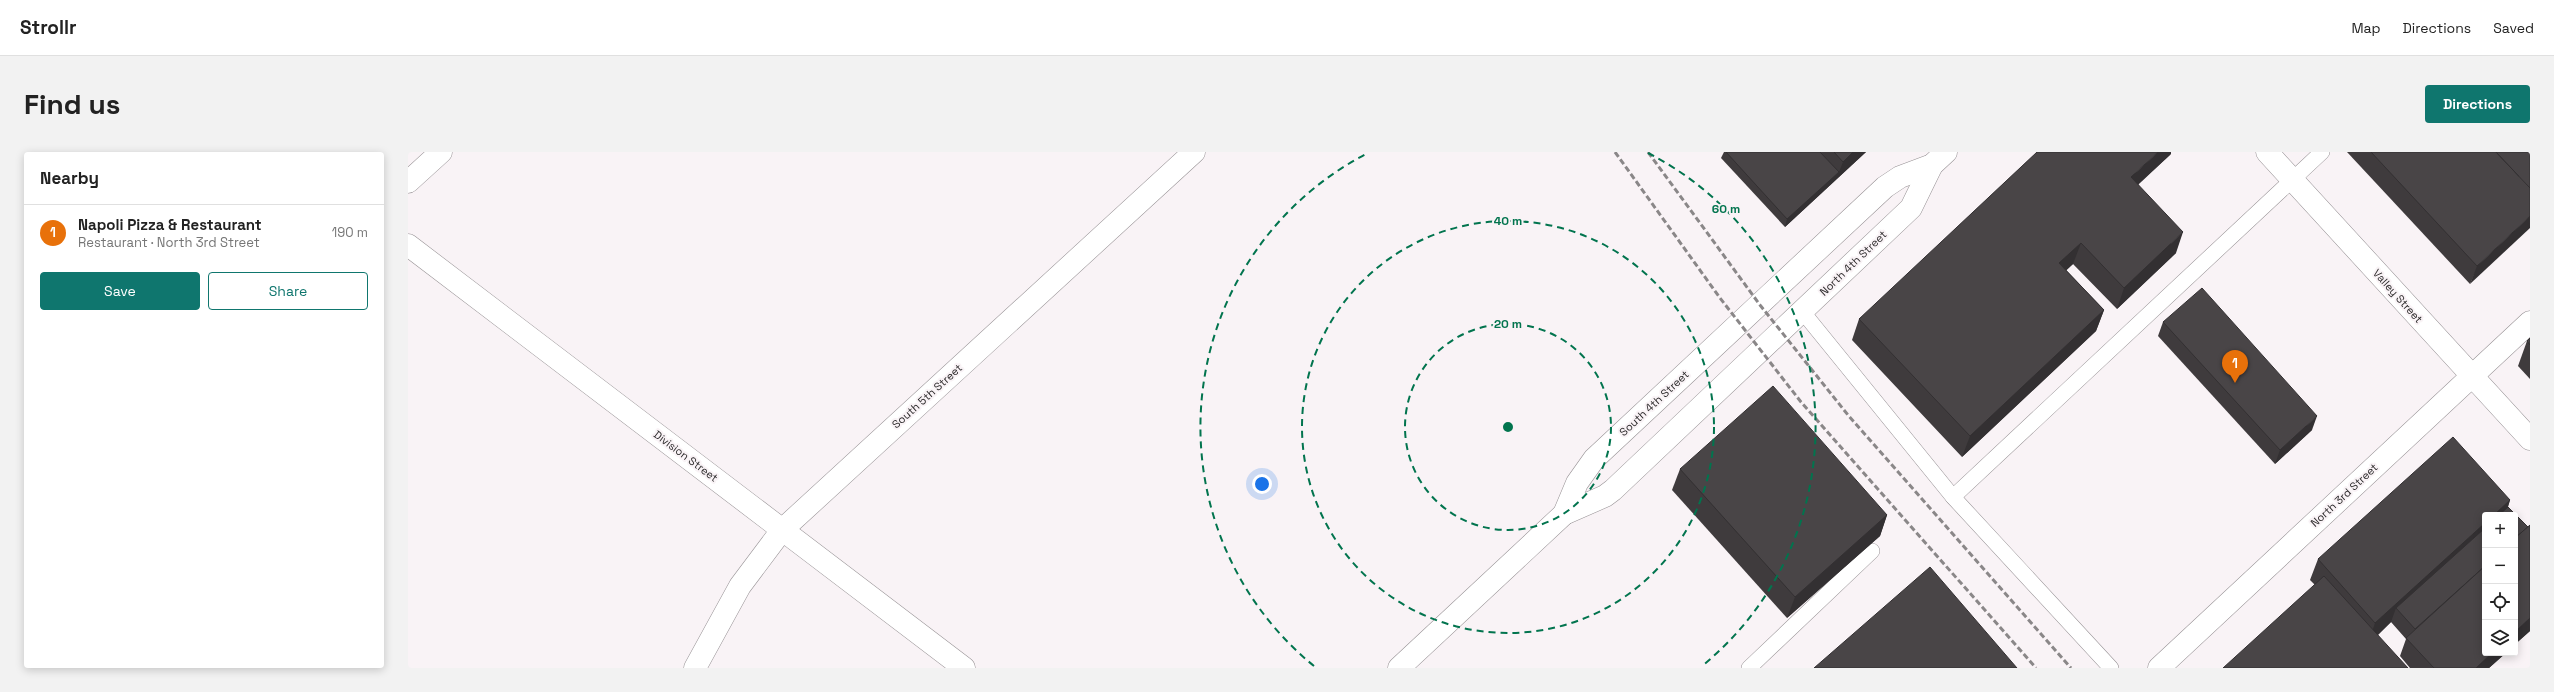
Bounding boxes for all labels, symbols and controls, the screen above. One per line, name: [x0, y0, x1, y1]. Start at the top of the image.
text: Strollr: [20, 15, 77, 40]
text: Map: [2351, 19, 2381, 37]
text: Directions: [2403, 19, 2471, 37]
text: Saved: [2493, 19, 2534, 37]
button: Directions: [2425, 85, 2530, 123]
text: Find us: [24, 86, 121, 122]
text: Nearby: [40, 167, 99, 189]
text: 60 m: [1712, 201, 1740, 217]
text: 40 m: [1494, 213, 1522, 229]
text: Napoli Pizza & Restaurant: [78, 215, 262, 234]
text: 1: [50, 224, 56, 241]
text: 190 m: [332, 224, 368, 241]
street label: North 4th Street: [1816, 227, 1890, 299]
text: Restaurant · North 3rd Street: [78, 234, 260, 251]
street label: Valley Street: [2370, 266, 2426, 326]
button: Save: [40, 272, 200, 310]
button: Share: [208, 272, 368, 310]
text: 20 m: [1494, 316, 1522, 332]
pin: 1: [2222, 350, 2248, 383]
street label: South 5th Street: [889, 361, 965, 431]
street label: South 4th Street: [1616, 367, 1692, 439]
centre of rings: [1501, 420, 1515, 434]
street label: Division Street: [651, 427, 721, 485]
street label: North 3rd Street: [2307, 460, 2381, 530]
your location: [1252, 474, 1272, 494]
map controls: [2482, 512, 2518, 656]
button: +: [2482, 512, 2518, 548]
button: −: [2482, 548, 2518, 584]
button: locate: [2482, 584, 2518, 620]
button: layers: [2482, 620, 2518, 656]

